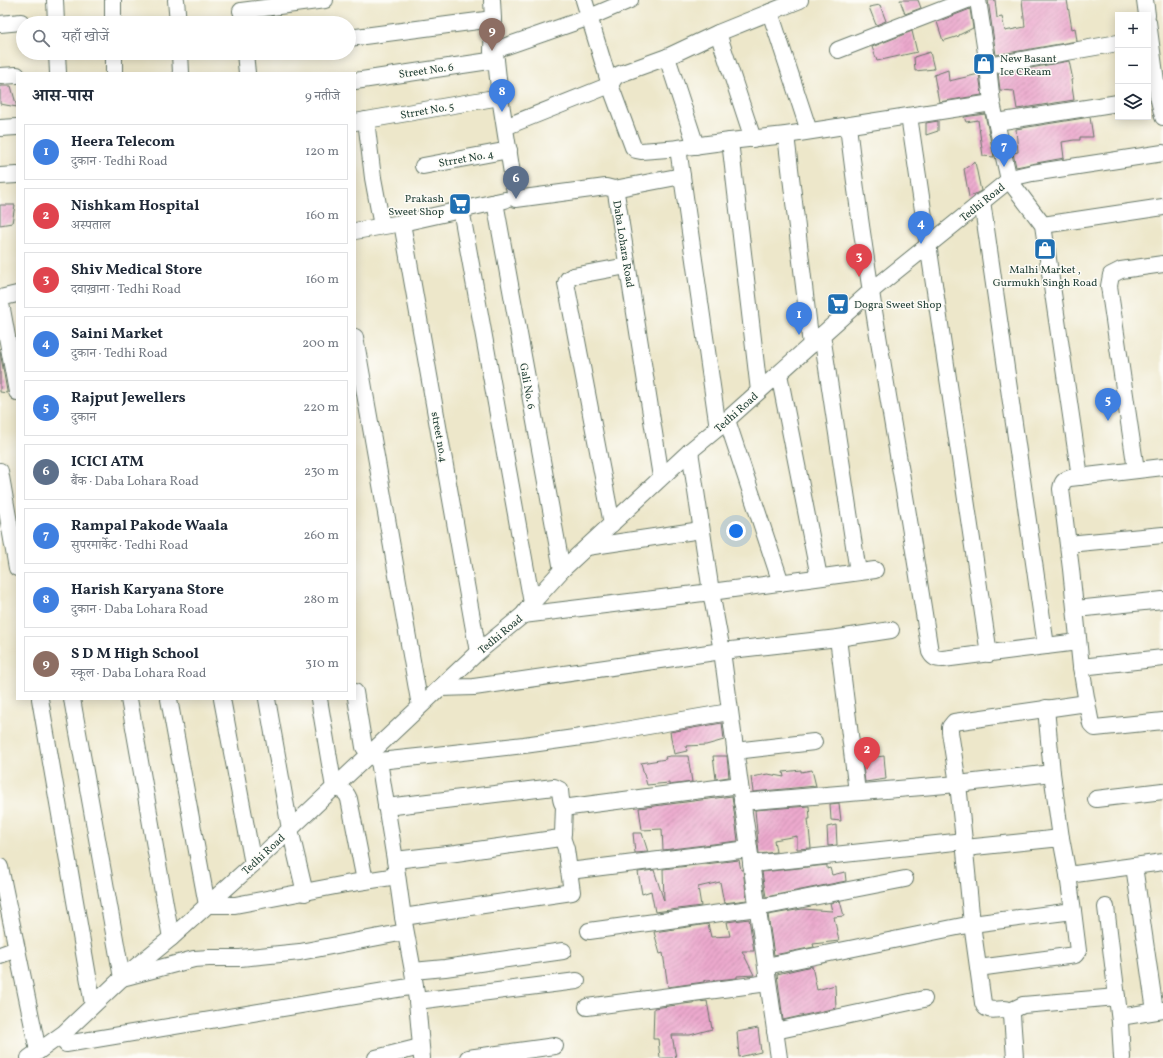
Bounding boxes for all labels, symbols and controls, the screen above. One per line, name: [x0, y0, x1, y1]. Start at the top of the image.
map controls: [1115, 12, 1151, 120]
button: +: [1115, 12, 1151, 48]
search box: [16, 16, 356, 60]
pin: 9: [479, 18, 505, 51]
icon: search: [30, 27, 52, 49]
text: यहाँ खोजें: [62, 27, 109, 48]
button: −: [1115, 48, 1151, 84]
shop icon: New Basant Ice CReam: [971, 51, 997, 77]
place label: New Basant Ice CReam: [1000, 52, 1057, 80]
street label: Street No. 6: [398, 60, 455, 83]
pin: 8: [489, 79, 515, 112]
button: layers: [1115, 84, 1151, 120]
text: आस-पास: [32, 85, 93, 108]
text: 9 नतीजे: [305, 88, 340, 106]
street label: Strret No. 5: [399, 99, 455, 124]
text: Heera Telecom: [71, 132, 175, 153]
pin: 7: [991, 134, 1017, 167]
text: 1: [43, 143, 49, 161]
text: 120 m: [305, 143, 339, 161]
street label: Strret No. 4: [438, 147, 495, 172]
text: दुकान · Tedhi Road: [71, 153, 168, 171]
pin: 6: [503, 166, 529, 199]
street label: Tedhi Road: [957, 180, 1009, 226]
supermarket icon: Prakash Sweet Shop: [447, 191, 473, 217]
place label: Prakash Sweet Shop: [388, 192, 444, 220]
text: Nishkam Hospital: [71, 196, 199, 217]
street label: Daba Lohara Road: [608, 199, 637, 289]
text: 2: [43, 207, 49, 225]
text: 160 m: [305, 207, 339, 225]
pin: 4: [908, 211, 934, 244]
text: अस्पताल: [71, 217, 111, 235]
shop icon: Malhi Market , Gurmukh Singh Road: [1032, 236, 1058, 262]
pin: 3: [846, 244, 872, 277]
text: Shiv Medical Store: [71, 260, 202, 281]
place label: Malhi Market , Gurmukh Singh Road: [993, 263, 1097, 291]
text: 3: [43, 271, 49, 289]
text: 160 m: [305, 271, 339, 289]
text: दवाख़ाना · Tedhi Road: [71, 281, 181, 299]
supermarket icon: Dogra Sweet Shop: [825, 291, 851, 317]
place label: Dogra Sweet Shop: [854, 298, 942, 313]
pin: 1: [786, 302, 812, 335]
text: Saini Market: [71, 324, 163, 345]
text: 4: [42, 335, 50, 353]
text: 200 m: [302, 335, 339, 353]
text: दुकान · Tedhi Road: [71, 345, 168, 363]
street label: Gali No. 6: [515, 362, 538, 411]
text: Rajput Jewellers: [71, 388, 186, 409]
pin: 5: [1095, 388, 1121, 421]
street label: Tedhi Road: [712, 389, 762, 437]
text: 5: [43, 399, 49, 417]
text: 220 m: [303, 399, 339, 417]
text: दुकान: [71, 409, 96, 427]
street label: street no.4: [427, 411, 450, 464]
text: ICICI ATM: [71, 452, 144, 473]
text: 6: [42, 463, 50, 481]
text: 230 m: [304, 463, 339, 481]
text: बैंक · Daba Lohara Road: [71, 473, 199, 491]
text: Rampal Pakode Waala: [71, 516, 228, 537]
your location: [726, 521, 746, 541]
text: 7: [43, 527, 49, 545]
text: 260 m: [304, 527, 339, 545]
text: सुपरमार्केट · Tedhi Road: [71, 537, 188, 555]
text: Harish Karyana Store: [71, 580, 224, 601]
text: 8: [42, 591, 50, 609]
text: 280 m: [303, 591, 339, 609]
text: दुकान · Daba Lohara Road: [71, 601, 208, 619]
street label: Tedhi Road: [475, 612, 526, 658]
text: S D M High School: [71, 644, 199, 665]
text: 9: [42, 655, 50, 673]
text: 310 m: [305, 655, 339, 673]
text: स्कूल · Daba Lohara Road: [71, 665, 206, 683]
pin: 2: [854, 737, 880, 770]
street label: Tedhi Road: [239, 831, 289, 879]

